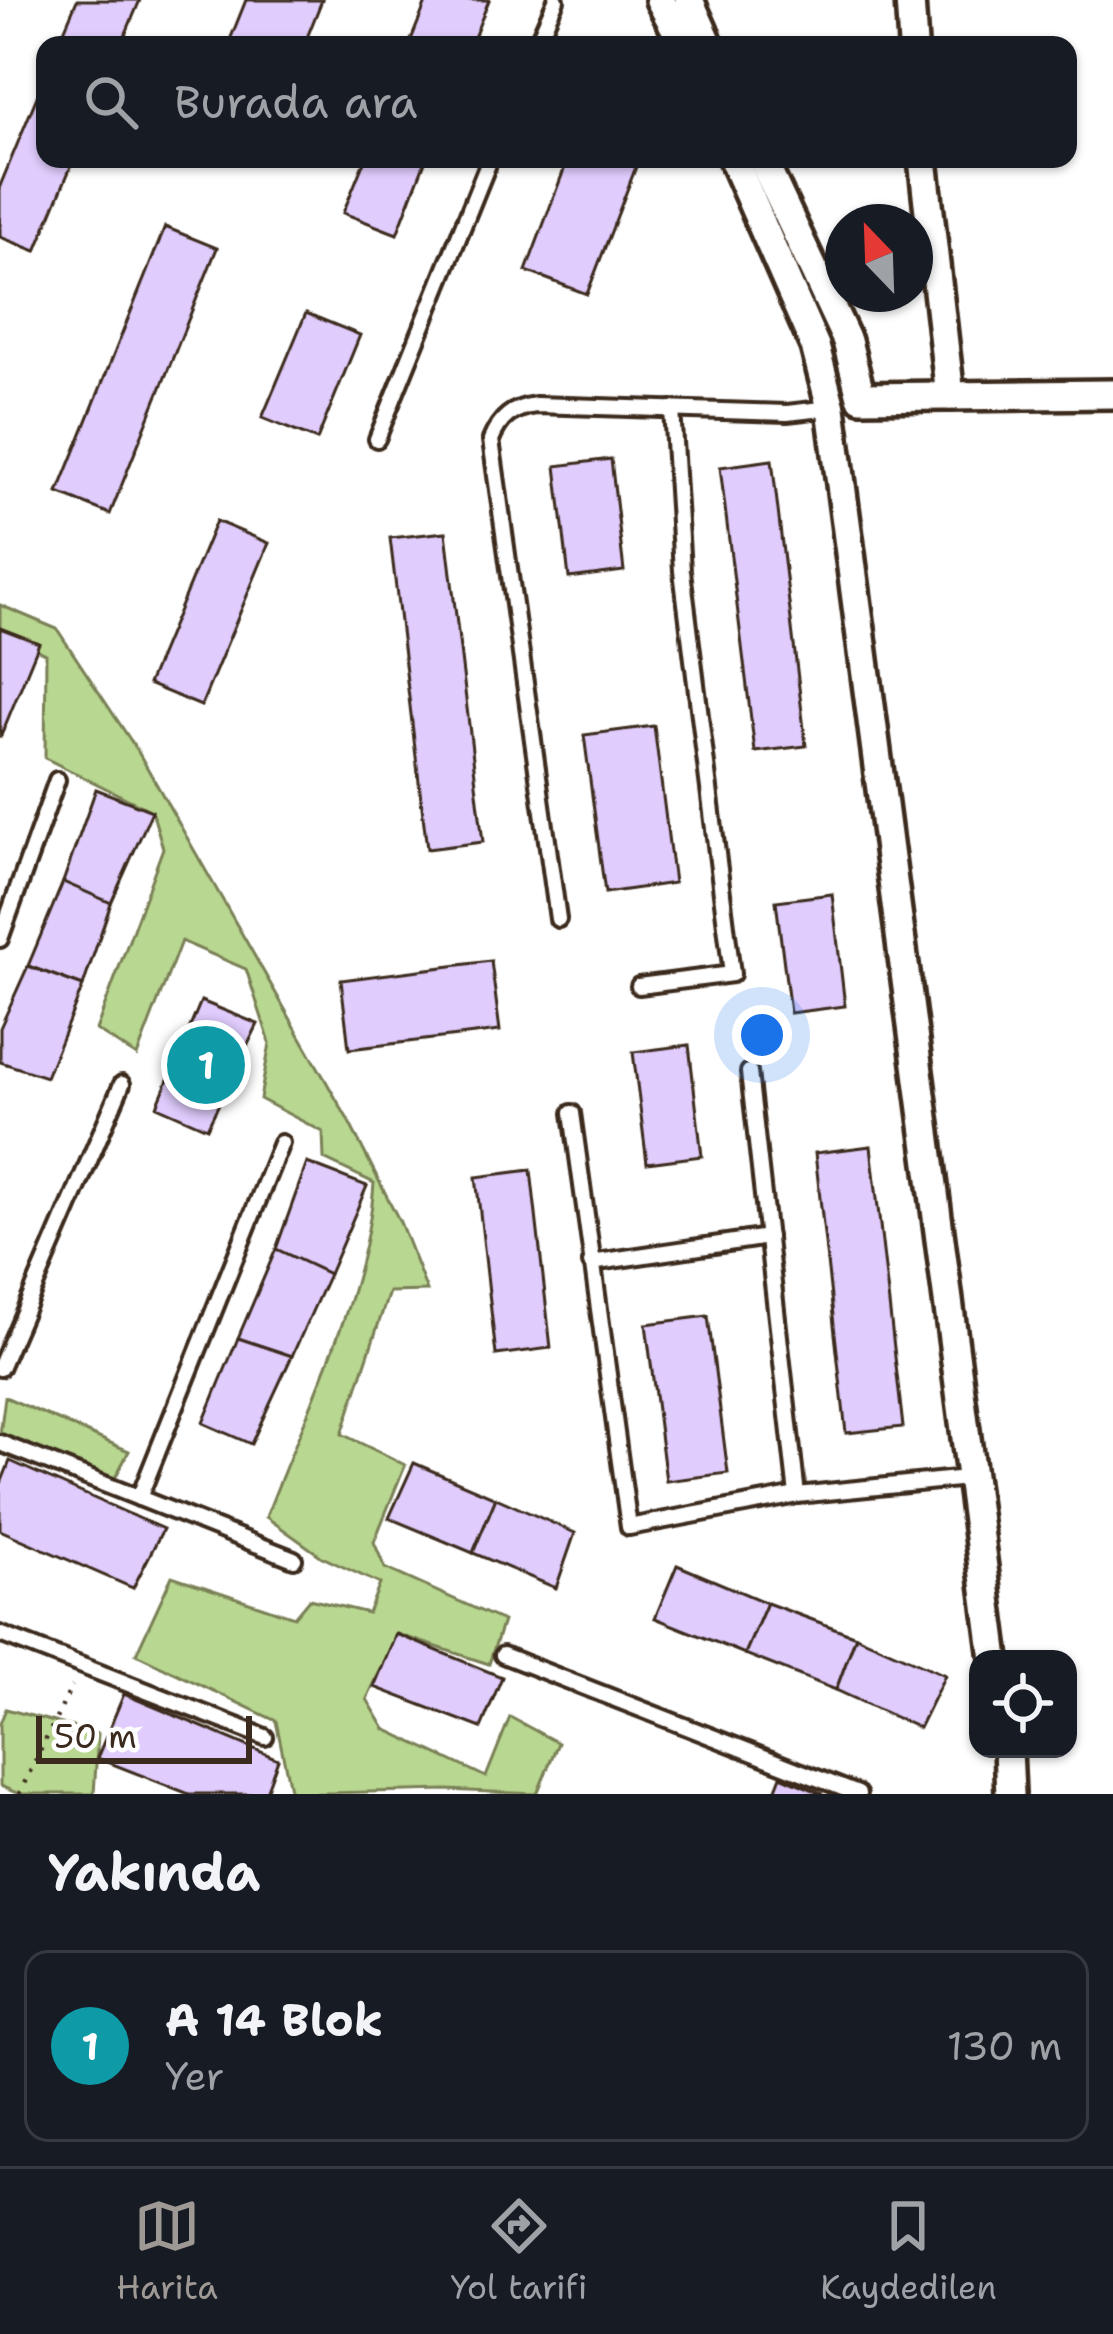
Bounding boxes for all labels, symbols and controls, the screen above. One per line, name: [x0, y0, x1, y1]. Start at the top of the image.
search box: [36, 36, 1077, 168]
icon: search: [78, 69, 144, 135]
text: Burada ara: [174, 72, 417, 132]
north arrow: [825, 204, 933, 312]
your location: [732, 1005, 792, 1065]
pin: 1: [167, 1020, 245, 1110]
map controls: [969, 1650, 1077, 1758]
button: locate: [969, 1650, 1077, 1758]
scale bar: [36, 1710, 252, 1763]
text: 50 m: [54, 1714, 137, 1759]
text: Yakında: [48, 1838, 260, 1906]
text: A 14 Blok: [165, 1990, 383, 2050]
text: 1: [81, 2020, 99, 2072]
text: 130 m: [947, 2020, 1062, 2072]
text: Yer: [165, 2050, 224, 2102]
tab: Harita: [116, 2193, 218, 2310]
tab: Yol tarifi: [450, 2193, 587, 2310]
tab: Kaydedilen: [820, 2193, 997, 2310]

